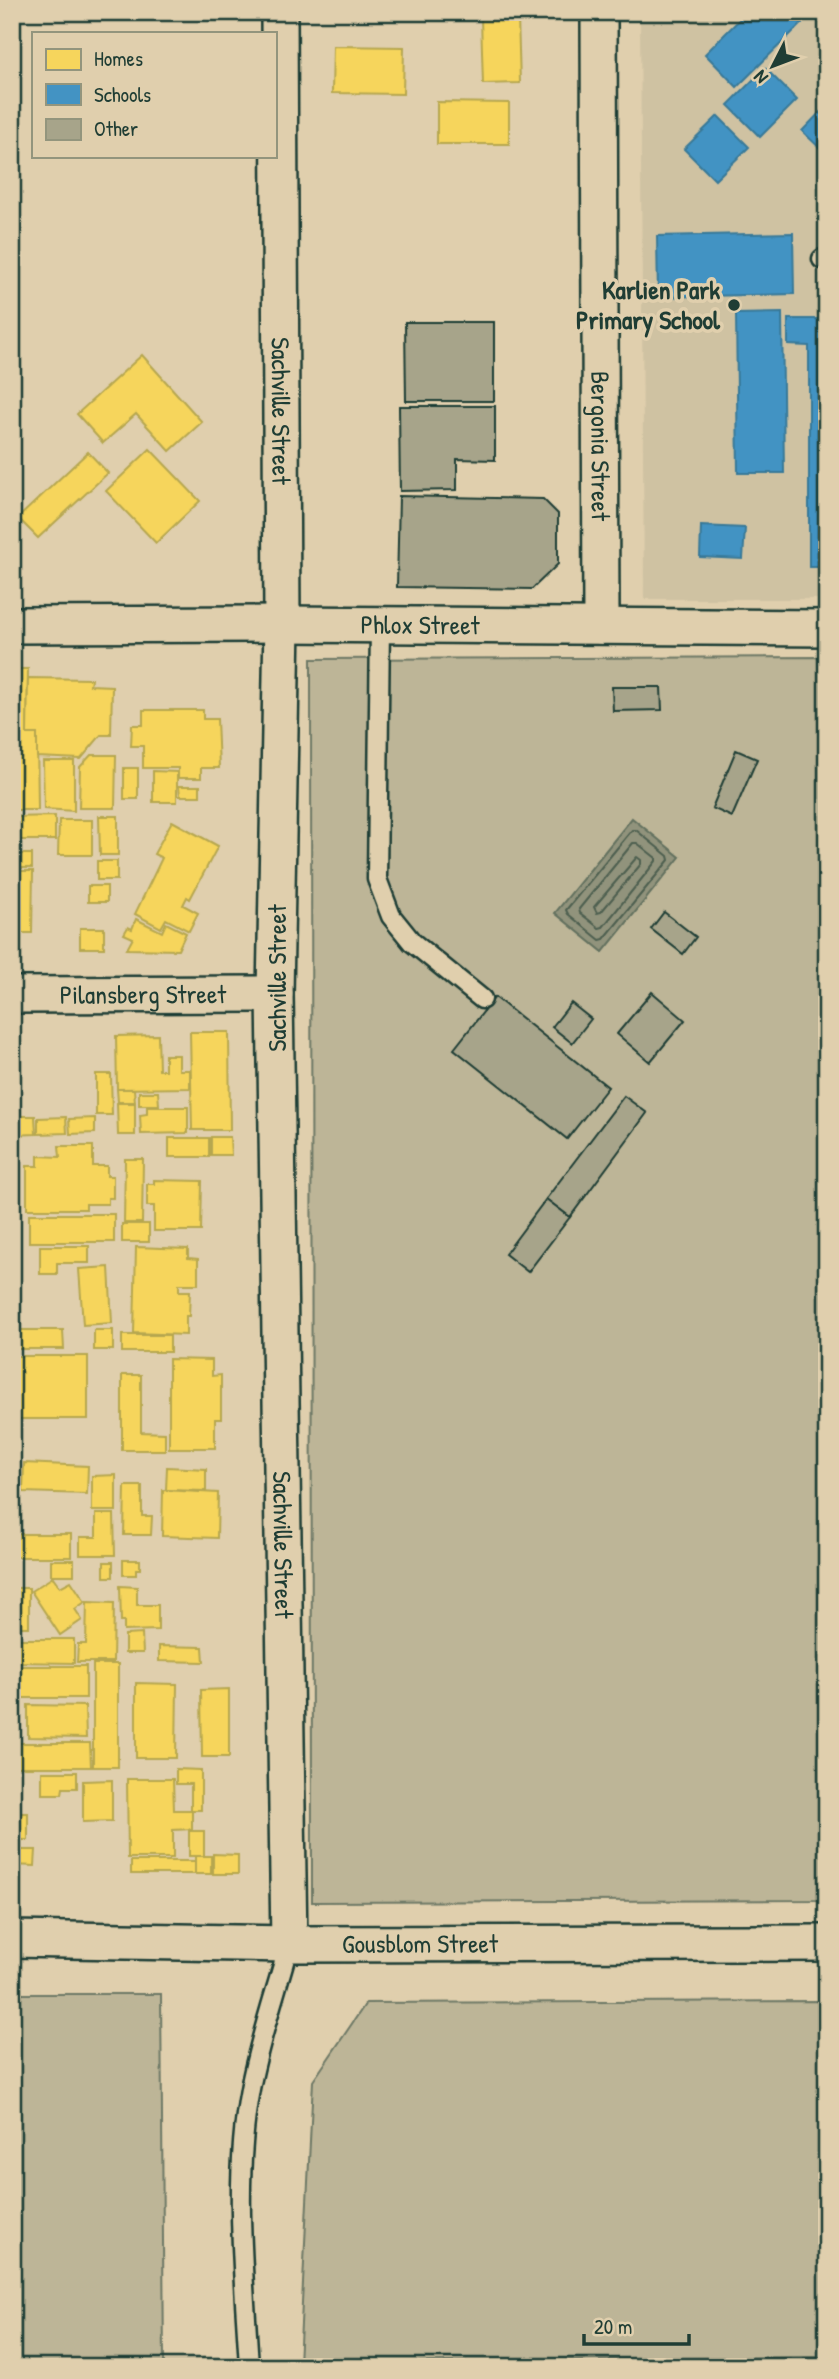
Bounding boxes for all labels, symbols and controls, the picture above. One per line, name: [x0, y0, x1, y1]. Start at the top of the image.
legend: [32, 32, 276, 158]
north arrow: [738, 32, 808, 102]
text: Homes: [94, 44, 143, 73]
text: N: [747, 65, 773, 90]
text: Schools: [94, 80, 151, 109]
text: Other: [94, 114, 138, 143]
place label: Karlien Park Primary School: [576, 272, 721, 338]
marker: Karlien Park Primary School: [726, 297, 742, 313]
street label: Sachville Street: [264, 337, 299, 486]
street label: Bergonia Street: [583, 371, 619, 522]
street label: Phlox Street: [360, 607, 481, 642]
street label: Sachville Street: [259, 903, 294, 1052]
street label: Pilansberg Street: [60, 976, 227, 1012]
street label: Sachville Street: [265, 1471, 302, 1620]
street label: Gousblom Street: [342, 1926, 499, 1961]
scale bar: [584, 2302, 688, 2346]
text: 20 m: [594, 2312, 632, 2341]

